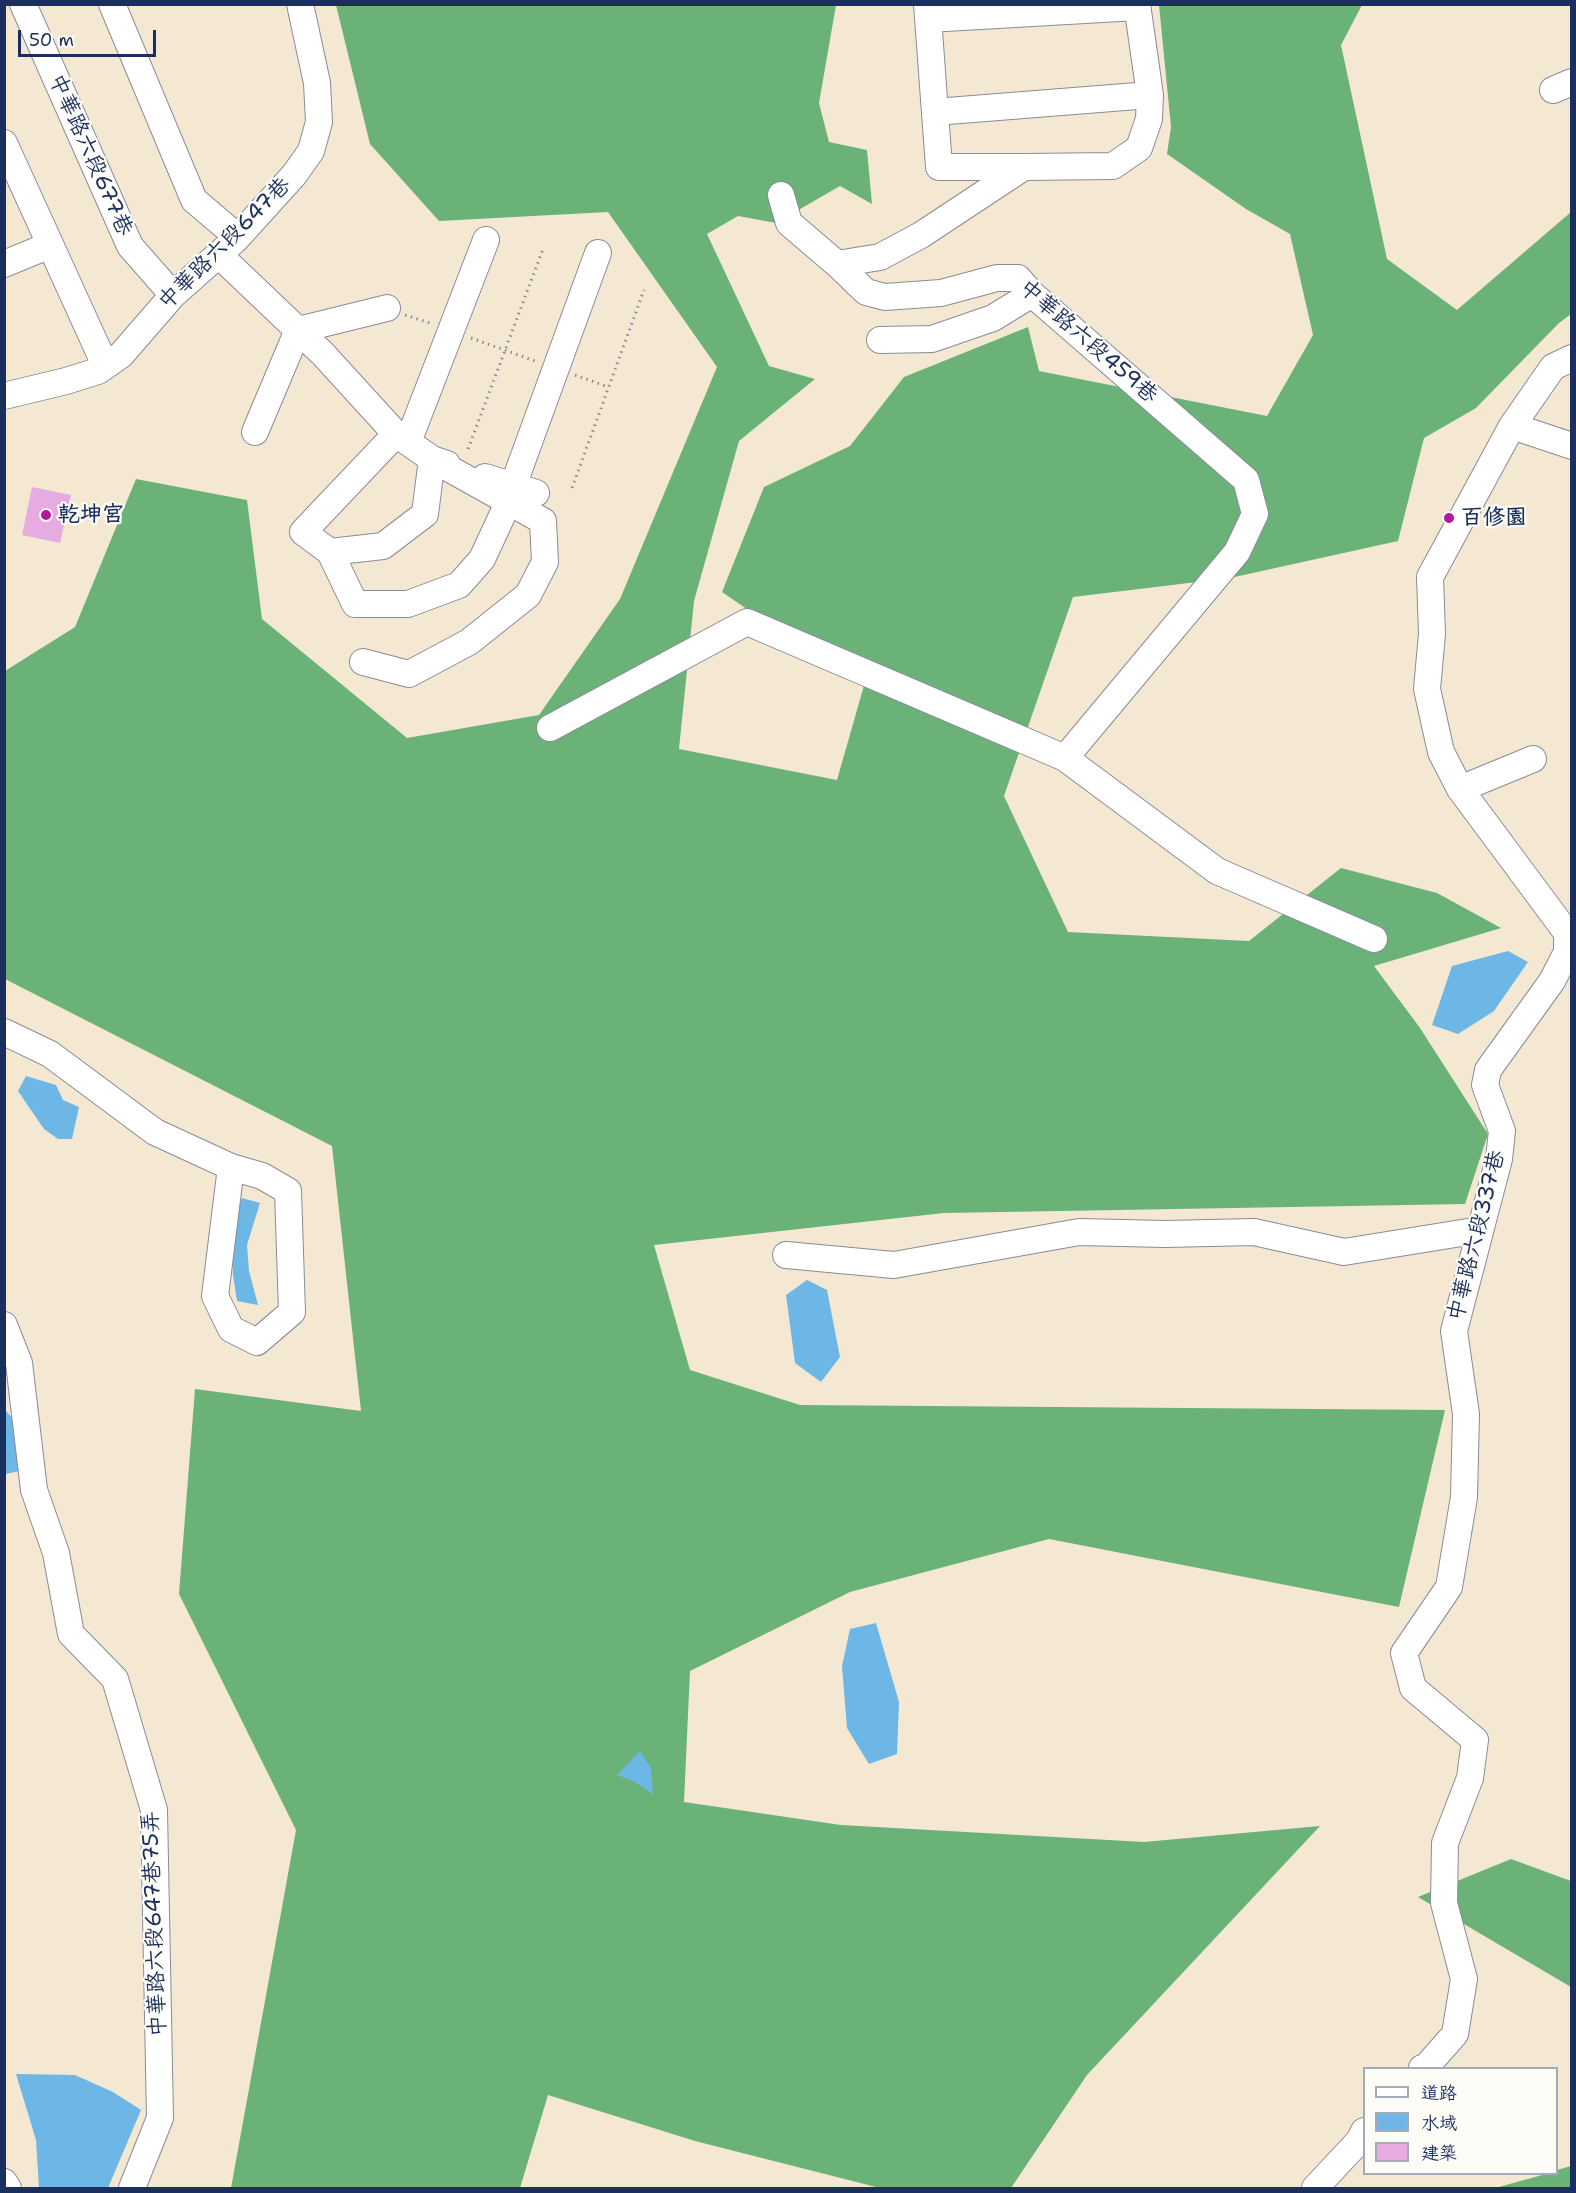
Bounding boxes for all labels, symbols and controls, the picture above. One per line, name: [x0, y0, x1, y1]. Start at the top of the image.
scale bar: [21, 18, 159, 56]
text: 50 m: [29, 28, 74, 52]
street label: 中華路六段677巷: [42, 70, 138, 240]
street label: 中華路六段647巷: [153, 172, 297, 316]
street label: 中華路六段459巷: [1013, 275, 1163, 409]
place label: 乾坤宮: [58, 502, 124, 528]
place label: 百修園: [1461, 505, 1527, 531]
marker: 乾坤宮: [39, 508, 53, 522]
marker: 百修園: [1442, 511, 1456, 525]
street label: 中華路六段337巷: [1443, 1148, 1511, 1324]
street label: 中華路六段647巷75弄: [138, 1811, 172, 2037]
legend: [1363, 2067, 1558, 2175]
text: 道路: [1421, 2081, 1457, 2105]
text: 水域: [1421, 2111, 1457, 2135]
text: 建築: [1421, 2141, 1457, 2165]

